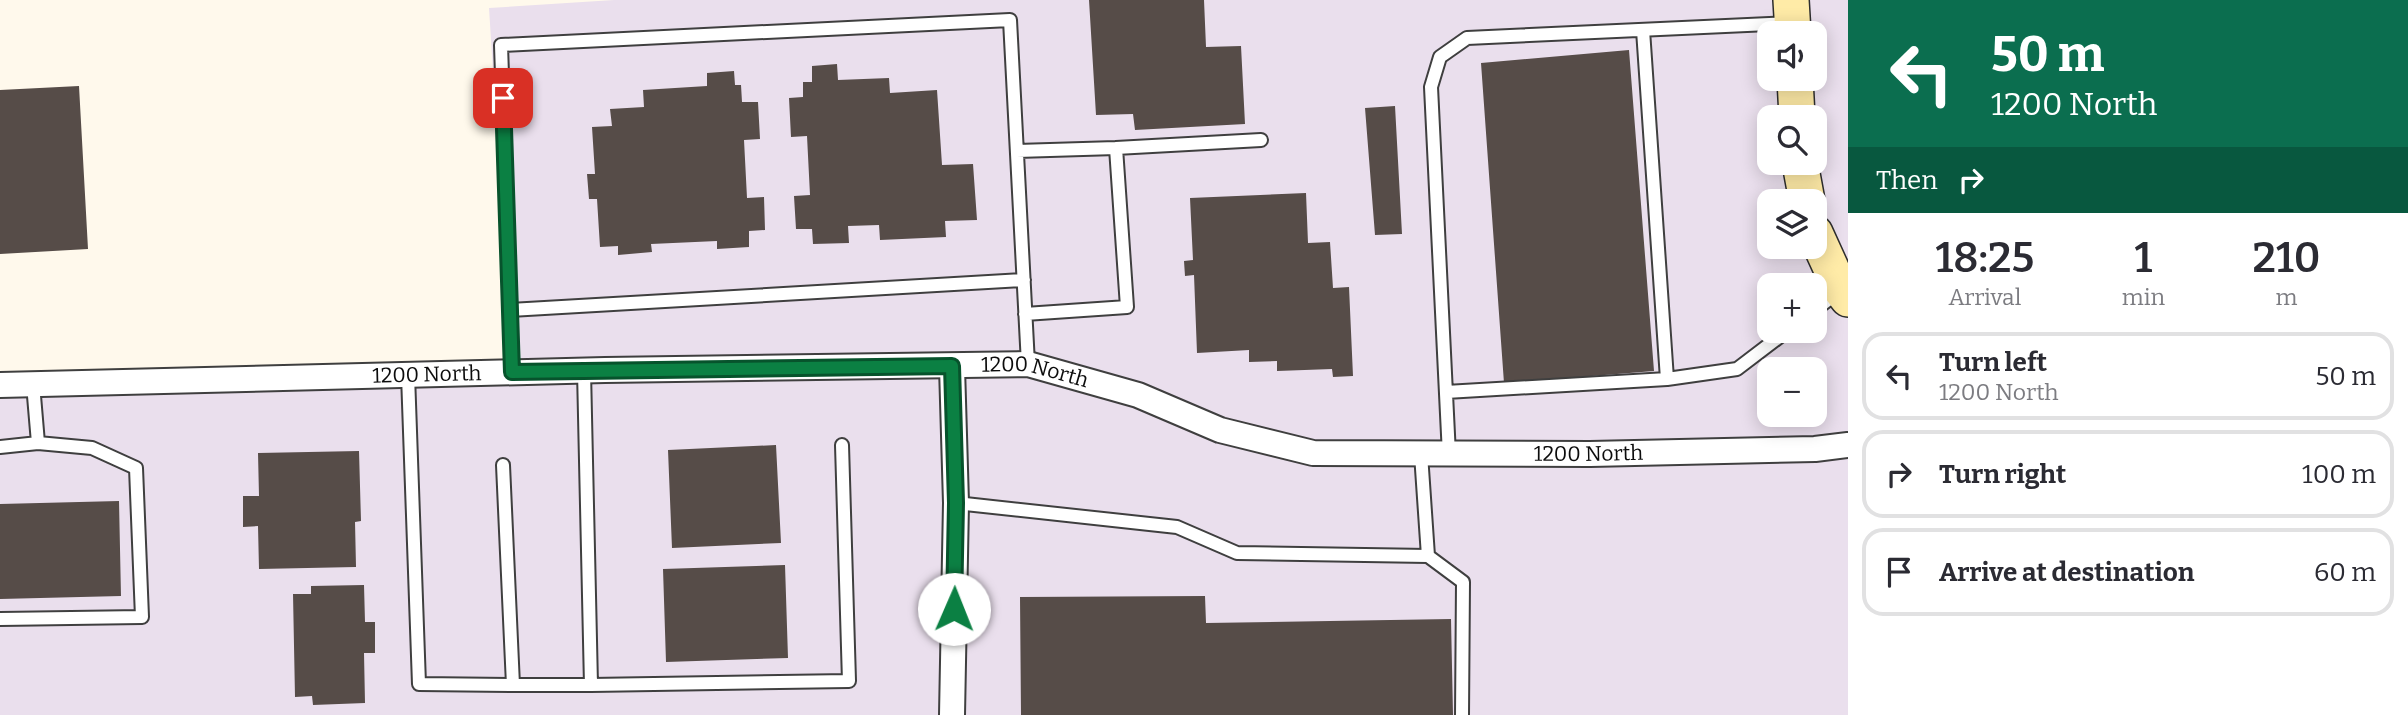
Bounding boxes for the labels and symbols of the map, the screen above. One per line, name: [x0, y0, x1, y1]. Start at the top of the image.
pin: [473, 68, 533, 128]
street label: 1200 North: [981, 351, 1092, 393]
street label: 1200 North: [372, 360, 482, 389]
street label: 1200 North: [1534, 440, 1643, 467]
position arrow: [917, 572, 991, 646]

